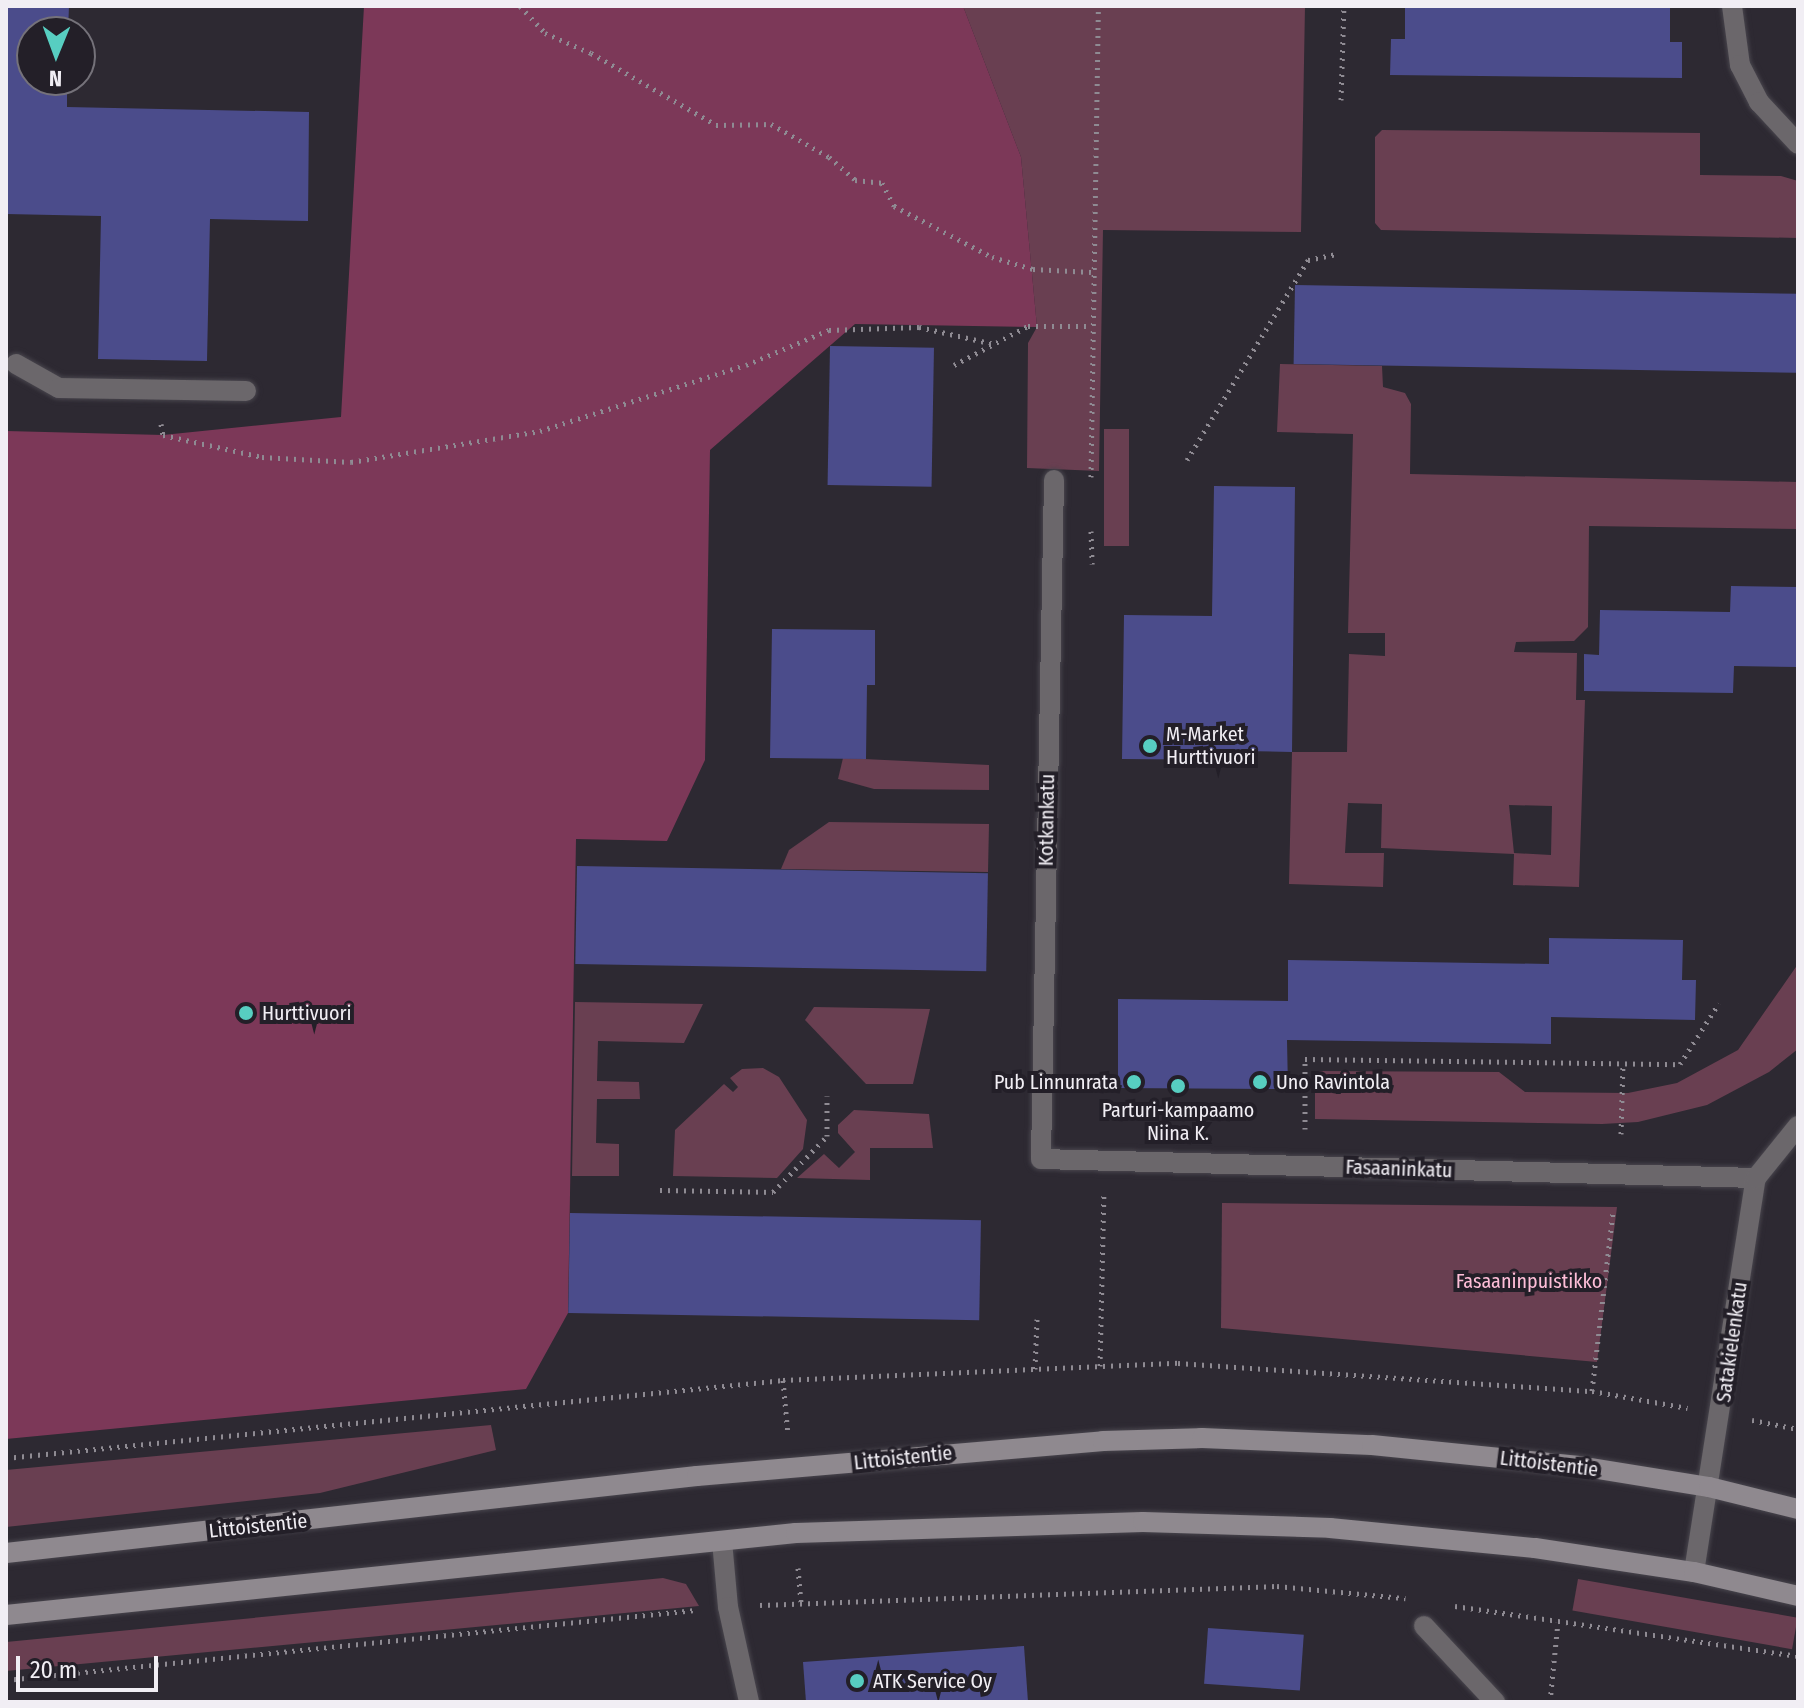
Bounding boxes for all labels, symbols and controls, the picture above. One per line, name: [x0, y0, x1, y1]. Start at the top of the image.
north arrow: [16, 16, 96, 96]
text: N: [49, 65, 62, 92]
place label: M-Market Hurttivuori: [1166, 722, 1256, 769]
marker: M-Market Hurttivuori: [1141, 737, 1159, 755]
street label: Kotkankatu: [1034, 774, 1060, 866]
place label: Hurttivuori: [262, 1001, 352, 1025]
marker: Hurttivuori: [237, 1004, 255, 1022]
place label: Pub Linnunrata: [994, 1070, 1118, 1094]
place label: Uno Ravintola: [1276, 1070, 1390, 1094]
marker: Pub Linnunrata: [1125, 1073, 1143, 1091]
marker: Uno Ravintola: [1251, 1073, 1269, 1091]
marker: Parturi-kampaamo Niina K.: [1169, 1077, 1187, 1095]
place label: Parturi-kampaamo Niina K.: [1102, 1098, 1254, 1145]
street label: Fasaaninkatu: [1345, 1155, 1453, 1183]
park label: Fasaaninpuistikko: [1456, 1269, 1602, 1293]
street label: Satakielenkatu: [1712, 1280, 1752, 1404]
street label: Littoistentie: [853, 1441, 953, 1475]
street label: Littoistentie: [1498, 1446, 1600, 1482]
street label: Littoistentie: [208, 1509, 308, 1543]
scale bar: [20, 1640, 162, 1690]
text: 20 m: [30, 1656, 77, 1684]
place label: ATK Service Oy: [873, 1669, 992, 1693]
marker: ATK Service Oy: [848, 1672, 866, 1690]

